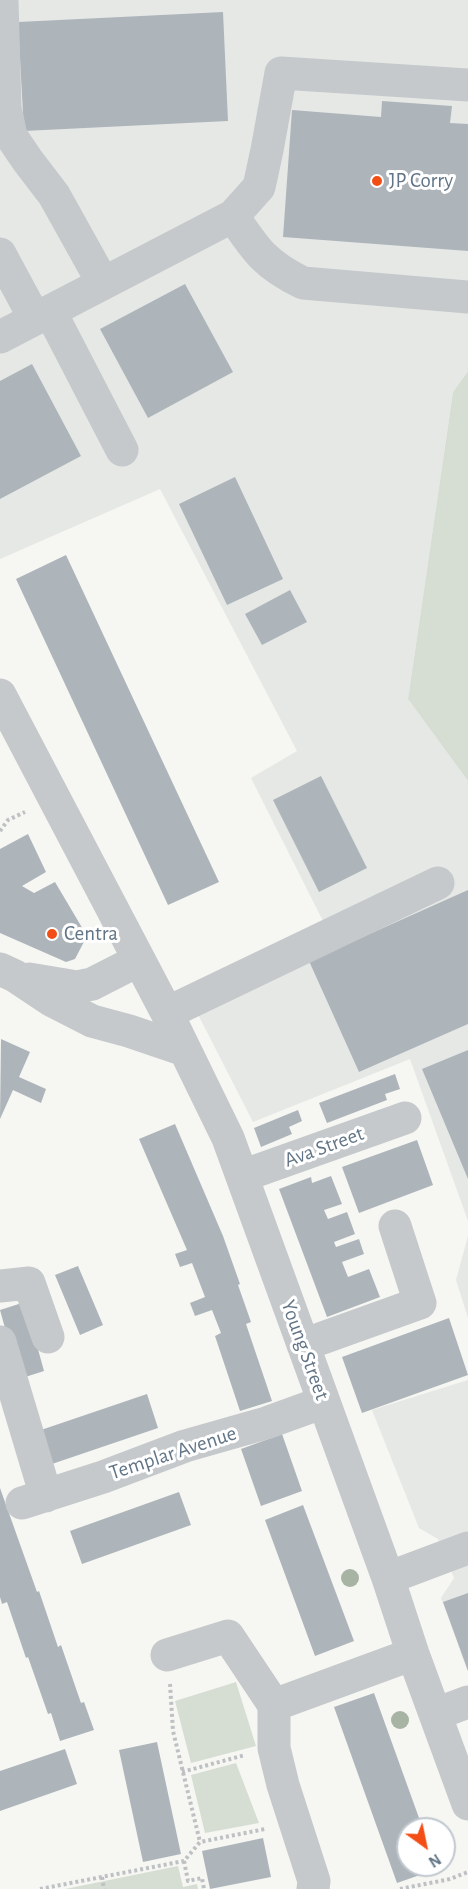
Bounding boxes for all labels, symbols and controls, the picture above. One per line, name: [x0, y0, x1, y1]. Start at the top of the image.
place label: JP Corry: [389, 168, 453, 194]
marker: JP Corry: [370, 174, 384, 188]
place label: Centra: [64, 921, 118, 947]
marker: Centra: [45, 927, 59, 941]
street label: Ava Street: [281, 1121, 367, 1173]
street label: Young Street: [275, 1297, 335, 1403]
street label: Templar Avenue: [106, 1421, 240, 1485]
north arrow: [396, 1817, 456, 1877]
text: N: [426, 1851, 444, 1870]

